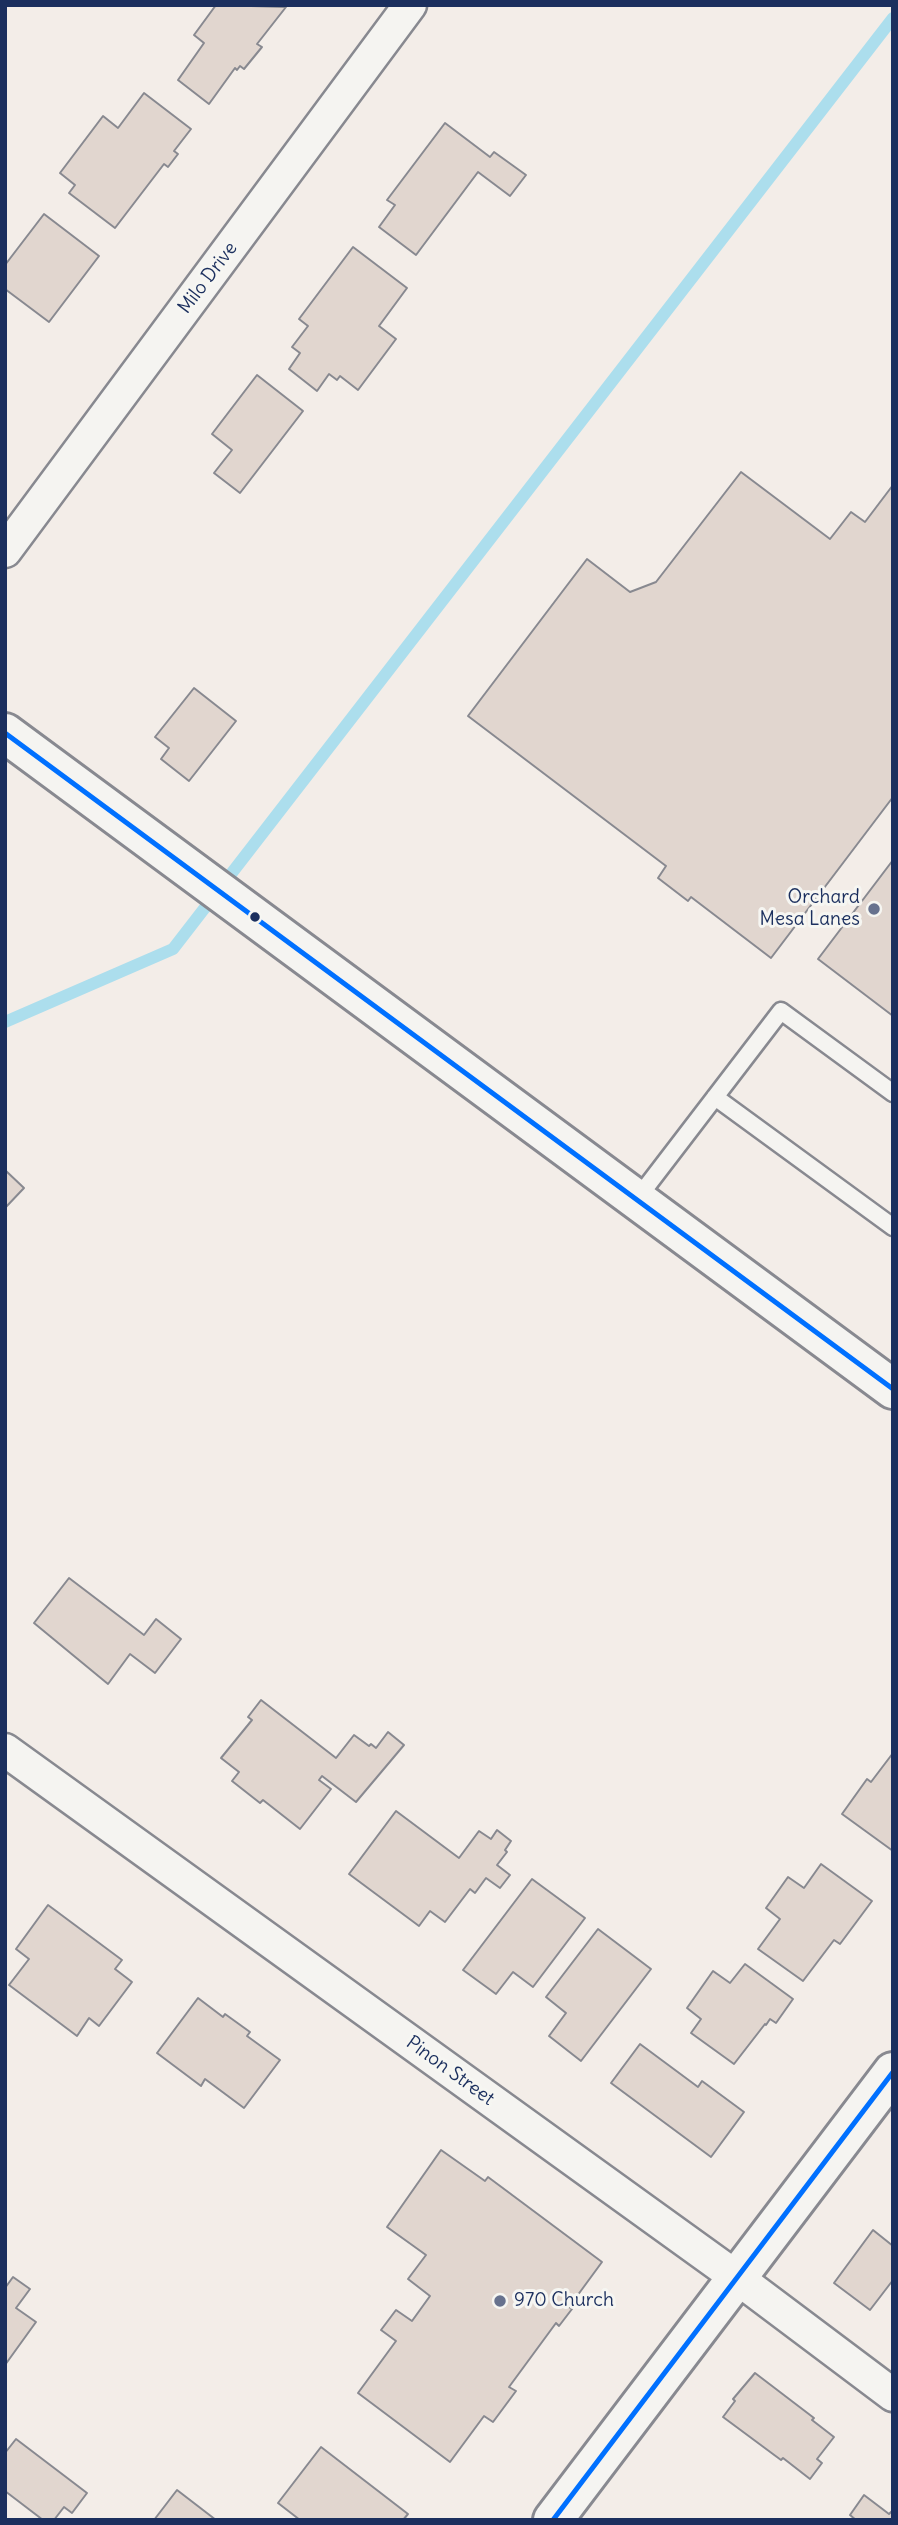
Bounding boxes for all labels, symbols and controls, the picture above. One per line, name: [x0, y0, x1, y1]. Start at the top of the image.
street label: Milo Drive: [174, 238, 242, 318]
place label: Orchard Mesa Lanes: [760, 887, 860, 931]
marker: Orchard Mesa Lanes: [866, 901, 882, 917]
unlabelled marker: [248, 910, 262, 924]
street label: Pinon Street: [401, 2031, 499, 2111]
place label: 970 Church: [514, 2290, 614, 2312]
marker: 970 Church: [492, 2293, 508, 2309]

